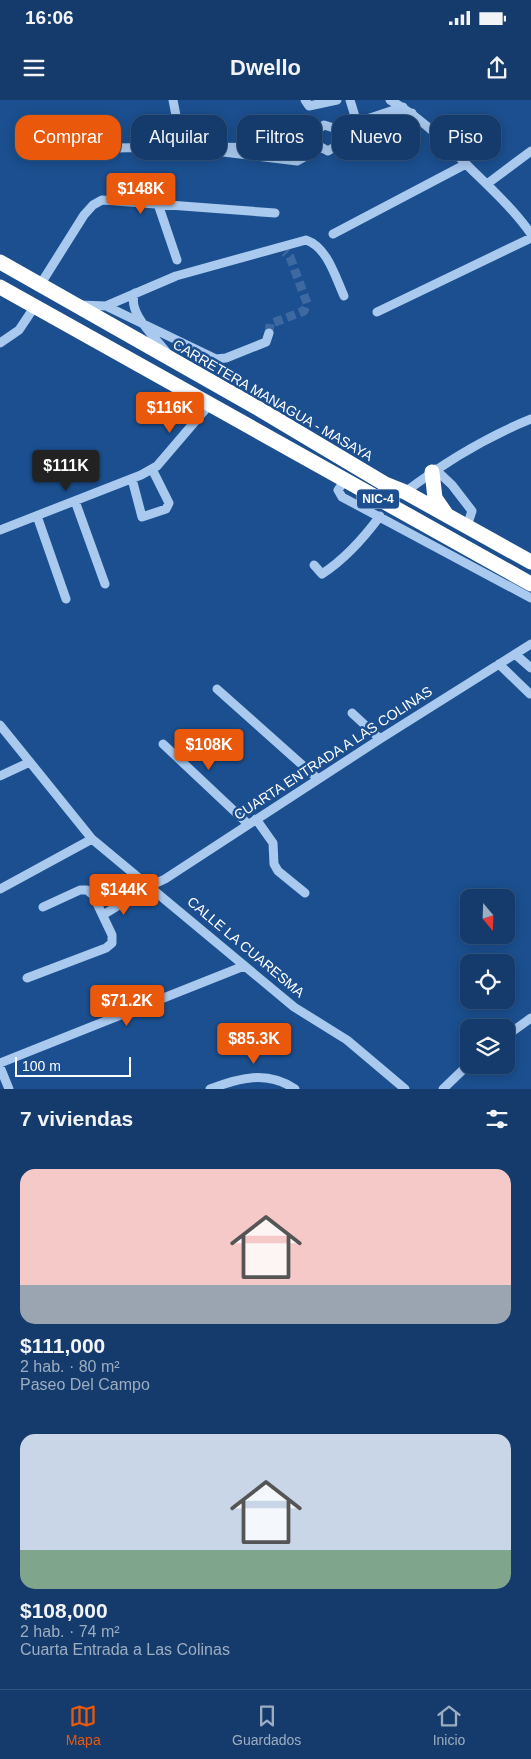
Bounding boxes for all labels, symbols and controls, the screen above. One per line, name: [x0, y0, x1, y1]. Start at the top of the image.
text: 16:06: [25, 7, 74, 28]
icon: menu: [20, 54, 48, 82]
icon: share: [483, 54, 511, 82]
text: Dwello: [230, 55, 301, 80]
chip: Comprar: [15, 115, 121, 160]
chip: Alquilar: [131, 115, 227, 160]
chip: Filtros: [237, 115, 322, 160]
chip: Nuevo: [332, 115, 420, 160]
chip: Piso: [430, 115, 501, 160]
pin: $148K: [106, 172, 176, 215]
text: $148K: [117, 180, 165, 197]
street label: CARRETERA MANAGUA - MASAYA: [170, 336, 376, 464]
pin: $116K: [135, 392, 205, 434]
text: $116K: [147, 399, 193, 416]
pin: $111K: [31, 450, 101, 492]
text: $111K: [43, 457, 89, 474]
road number: NIC-4: [357, 489, 399, 508]
street label: CUARTA ENTRADA A LAS COLINAS: [231, 683, 435, 823]
pin: $108K: [174, 728, 244, 771]
text: $108K: [185, 736, 233, 753]
pin: $144K: [89, 874, 159, 916]
text: $144K: [100, 881, 148, 898]
north arrow: [460, 889, 515, 944]
map controls: [460, 889, 515, 1074]
street label: CALLE LA CUARESMA: [184, 893, 308, 1001]
button: locate: [460, 954, 515, 1009]
pin: $71.2K: [86, 984, 168, 1027]
text: $71.2K: [101, 992, 153, 1009]
button: layers: [460, 1019, 515, 1074]
pin: $85.3K: [213, 1022, 295, 1065]
text: $85.3K: [228, 1030, 280, 1047]
scale bar: [15, 1054, 131, 1077]
text: 100 m: [22, 1058, 61, 1074]
icon: filters: [483, 1105, 511, 1133]
text: 7 viviendas: [20, 1107, 133, 1130]
icon: home: [221, 1202, 311, 1292]
text: $111,000: [20, 1334, 105, 1357]
text: 2 hab. · 80 m²: [20, 1358, 120, 1375]
text: Paseo Del Campo: [20, 1376, 150, 1393]
icon: home: [221, 1467, 311, 1557]
text: $108,000: [20, 1599, 108, 1622]
text: 2 hab. · 74 m²: [20, 1623, 120, 1640]
text: Cuarta Entrada a Las Colinas: [20, 1641, 230, 1658]
tab: Mapa: [66, 1702, 101, 1748]
tab: Guardados: [232, 1702, 301, 1748]
tab: Inicio: [433, 1702, 465, 1748]

